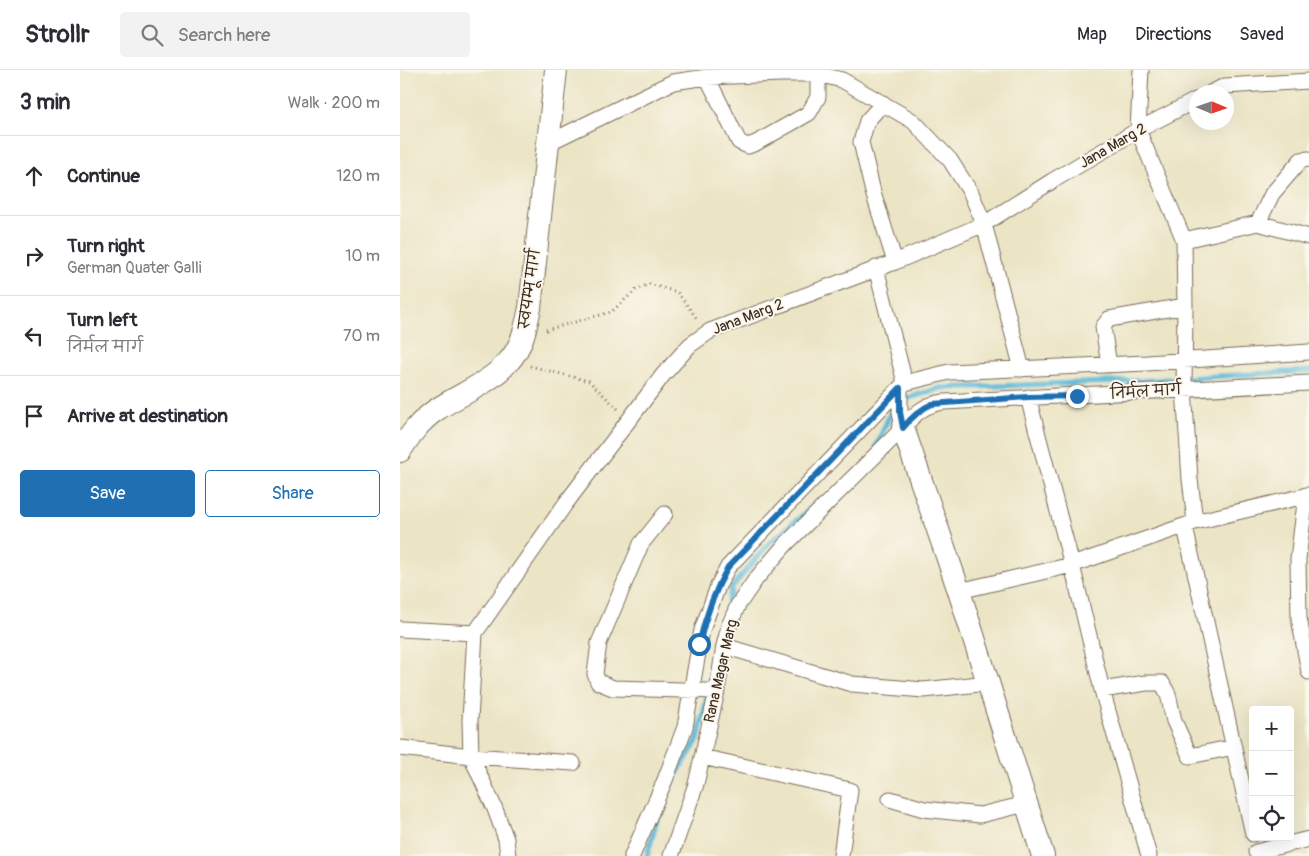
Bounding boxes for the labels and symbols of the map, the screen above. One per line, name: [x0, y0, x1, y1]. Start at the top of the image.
north arrow: [1189, 85, 1234, 130]
street label: Jana Marg 2: [1076, 119, 1150, 173]
street label: स्वयम्भू मार्ग: [512, 247, 547, 331]
street label: Jana Marg 2: [710, 295, 786, 339]
street label: निर्मल मार्ग: [1109, 377, 1183, 404]
route end: [1066, 385, 1089, 408]
street label: Rana Magar Marg: [700, 617, 742, 725]
route start: [688, 633, 711, 656]

